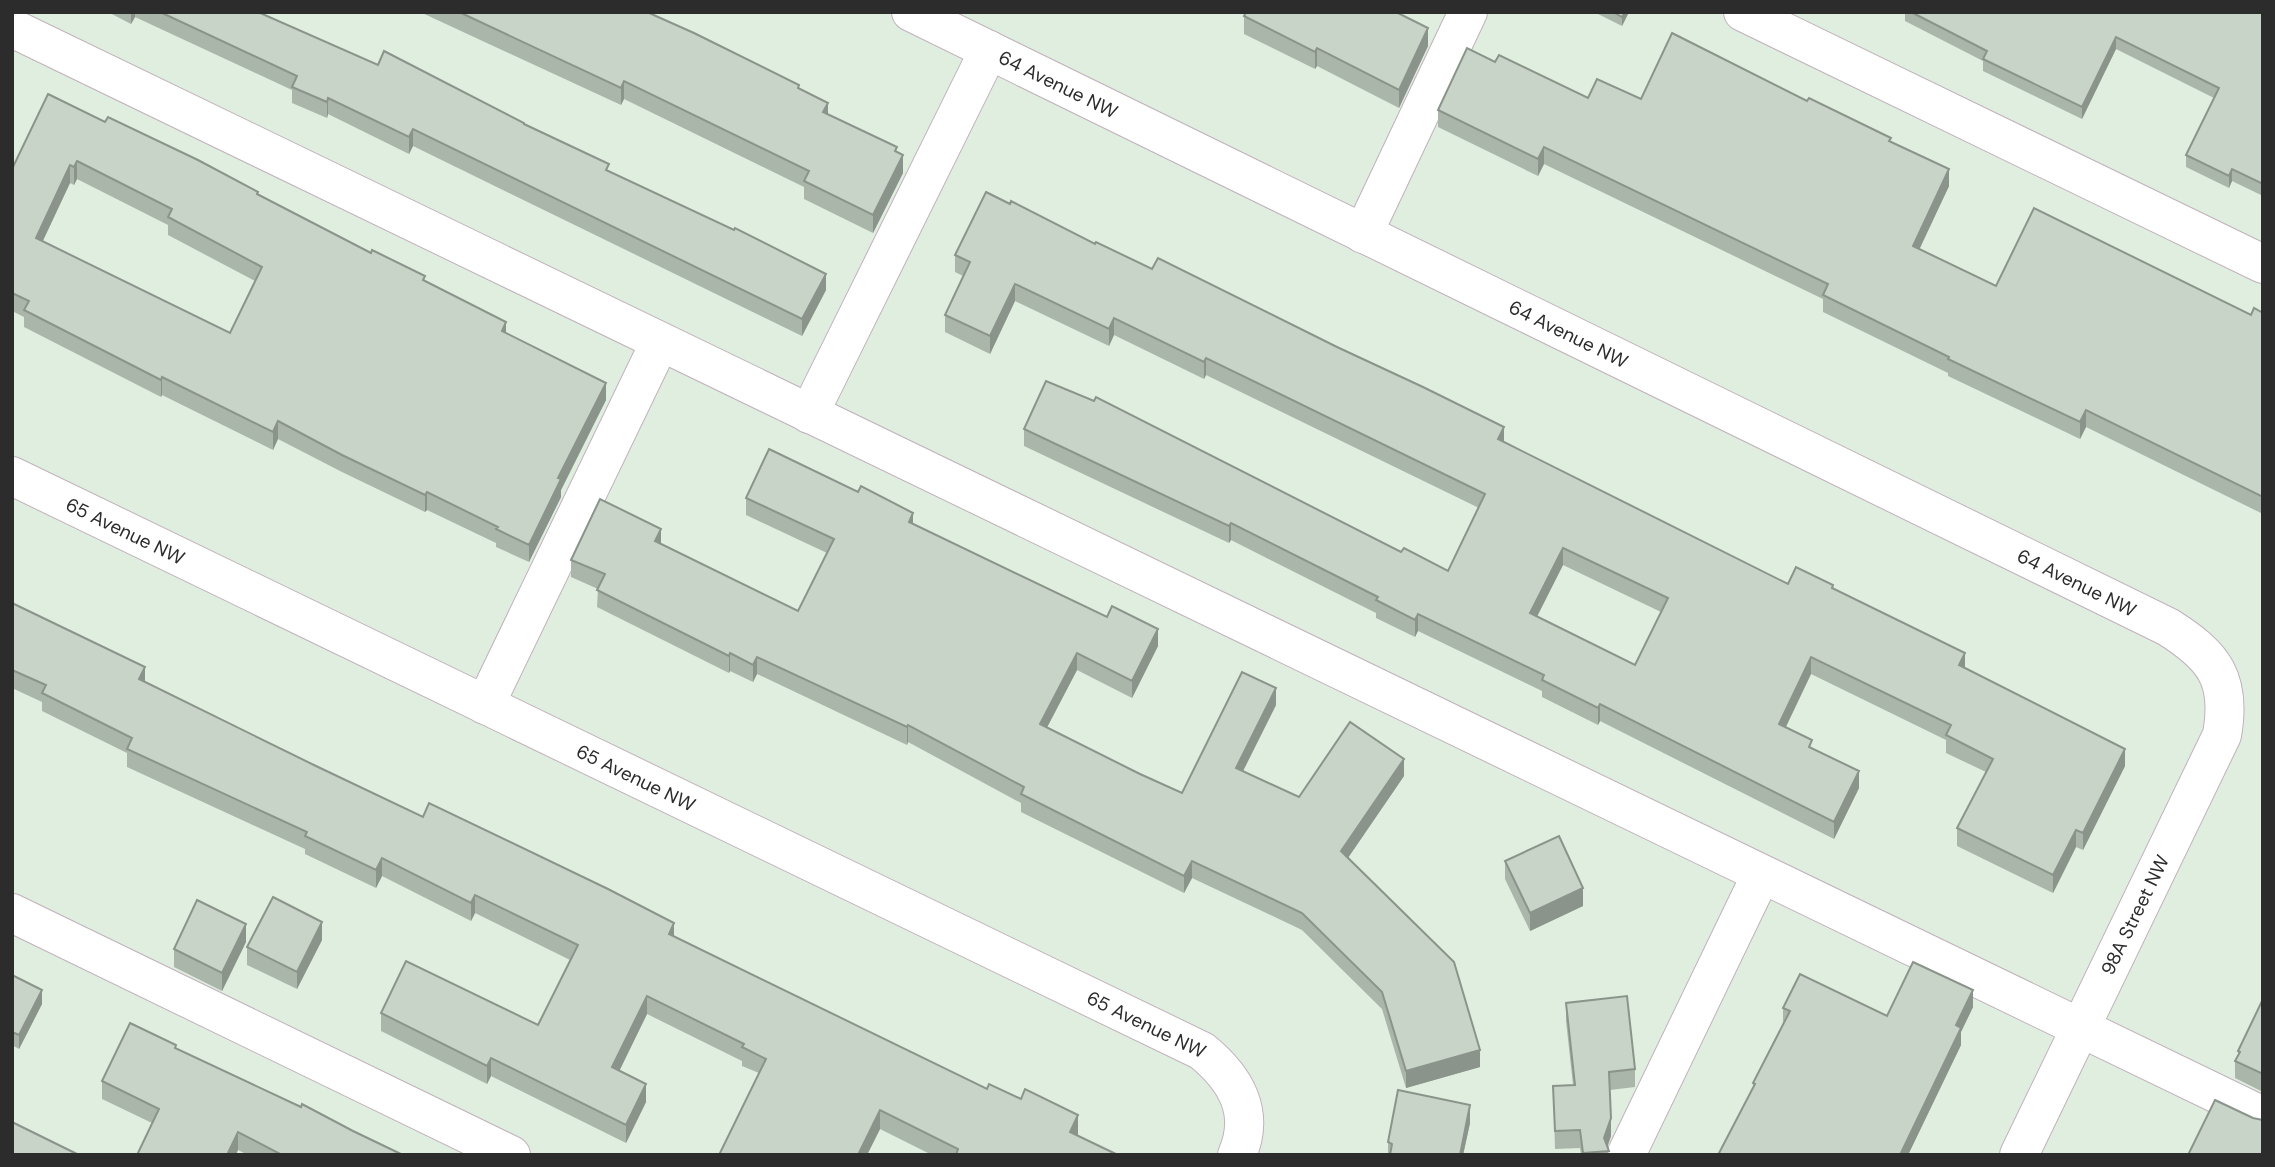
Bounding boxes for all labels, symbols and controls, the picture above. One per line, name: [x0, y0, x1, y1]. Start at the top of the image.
street label: 64 Avenue NW: [995, 44, 1122, 124]
street label: 64 Avenue NW: [1505, 294, 1632, 373]
street label: 65 Avenue NW: [62, 491, 189, 570]
street label: 64 Avenue NW: [2013, 543, 2141, 622]
street label: 65 Avenue NW: [572, 738, 700, 817]
street label: 98A Street NW: [2095, 851, 2175, 979]
street label: 65 Avenue NW: [1083, 985, 1210, 1064]

